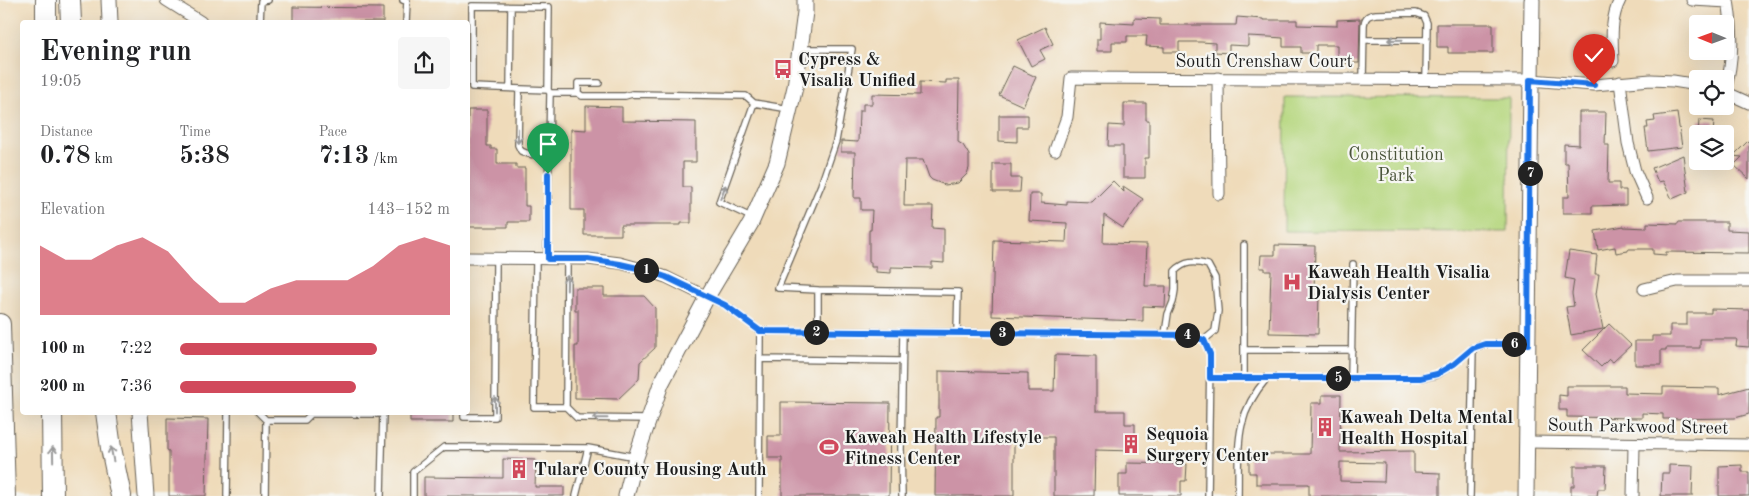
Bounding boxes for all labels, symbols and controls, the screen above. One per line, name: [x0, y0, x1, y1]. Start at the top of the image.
north arrow: [1689, 15, 1734, 60]
map controls: [1689, 15, 1734, 170]
pin: [1573, 34, 1615, 85]
one-way arrow: [1387, 35, 1404, 45]
button: share: [398, 37, 450, 89]
text: Evening run: [40, 39, 192, 67]
icon: check: [1580, 41, 1608, 69]
place label: Cypress & Visalia Unified: [798, 51, 916, 90]
street label: South Crenshaw Court: [1175, 53, 1353, 71]
bus stop icon: Cypress & Visalia Unified: [772, 58, 794, 80]
button: locate: [1689, 70, 1734, 115]
text: 19:05: [40, 74, 82, 90]
pin: [527, 123, 569, 174]
text: Distance: [40, 125, 93, 139]
text: Time: [179, 125, 211, 139]
text: Pace: [319, 125, 347, 139]
button: layers: [1689, 125, 1734, 170]
one-way arrow: [513, 127, 523, 143]
icon: arrive: [534, 130, 562, 158]
text: 0.78: [40, 144, 91, 169]
text: 5:38: [179, 144, 230, 169]
text: 7:13: [319, 144, 369, 169]
park label: Constitution Park: [1348, 146, 1444, 185]
text: km: [91, 152, 113, 166]
text: /km: [369, 152, 398, 166]
pin: 7: [1518, 160, 1542, 186]
text: 7: [1526, 166, 1535, 180]
one-way arrow: [719, 184, 728, 200]
text: Elevation: [40, 202, 105, 218]
text: 143–152 m: [367, 202, 450, 218]
pin: 1: [634, 258, 658, 282]
text: 1: [642, 263, 651, 277]
place label: Kaweah Health Visalia Dialysis Center: [1307, 264, 1490, 303]
hospital icon: Kaweah Health Visalia Dialysis Center: [1281, 271, 1303, 293]
one-way arrow: [562, 276, 572, 292]
pin: 2: [804, 320, 828, 344]
pin: 3: [990, 320, 1014, 346]
pin: 4: [1174, 322, 1200, 348]
text: 2: [812, 325, 821, 339]
text: 3: [998, 326, 1007, 340]
text: 4: [1183, 328, 1192, 342]
pin: 6: [1502, 332, 1526, 356]
text: 6: [1510, 337, 1519, 351]
text: 100 m: [40, 341, 85, 357]
text: 7:22: [120, 341, 152, 357]
pin: 5: [1326, 366, 1350, 390]
text: 5: [1334, 371, 1343, 385]
text: 200 m: [40, 379, 85, 395]
text: 7:36: [120, 379, 152, 395]
one-way arrow: [490, 396, 500, 412]
place label: Kaweah Delta Mental Health Hospital: [1340, 409, 1513, 448]
one-way arrow: [592, 413, 608, 423]
building icon: Kaweah Delta Mental Health Hospital: [1314, 416, 1336, 438]
street label: South Parkwood Street: [1547, 416, 1729, 438]
place label: Sequoia Surgery Center: [1146, 426, 1269, 465]
place label: Kaweah Health Lifestyle Fitness Center: [844, 429, 1042, 468]
building icon: Sequoia Surgery Center: [1120, 433, 1142, 455]
sports icon: Kaweah Health Lifestyle Fitness Center: [818, 436, 840, 458]
one-way arrow: [48, 447, 57, 463]
one-way arrow: [107, 447, 117, 463]
building icon: Tulare County Housing Auth: [508, 458, 530, 480]
place label: Tulare County Housing Auth: [534, 461, 767, 479]

